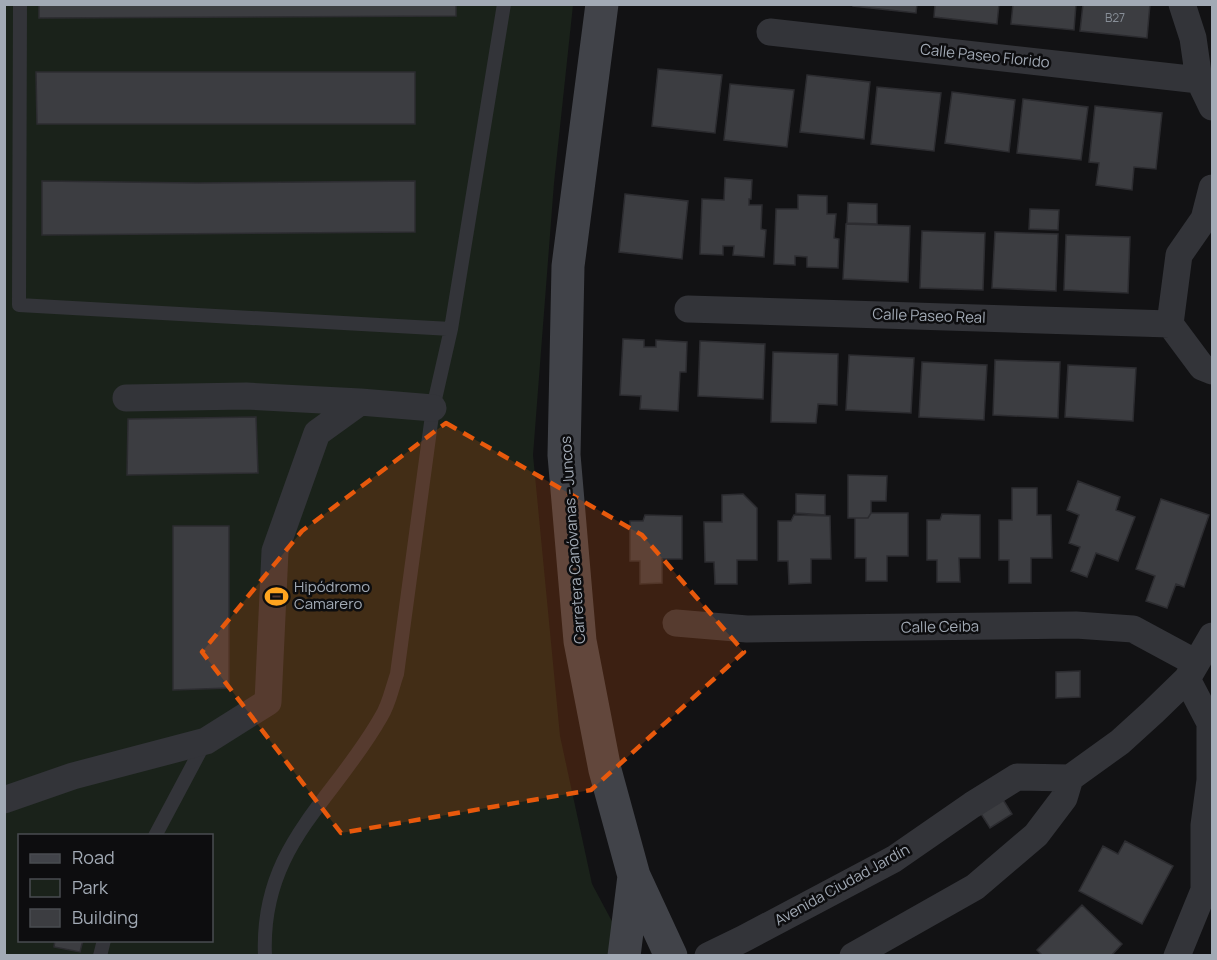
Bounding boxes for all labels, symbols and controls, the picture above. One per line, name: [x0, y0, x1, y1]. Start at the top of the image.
house number: B27: [1105, 9, 1125, 26]
street label: Calle Paseo Florido: [919, 38, 1051, 73]
street label: Calle Paseo Real: [872, 303, 986, 328]
street label: Carretera Canóvanas - Juncos: [555, 435, 590, 645]
place label: Hipódromo Camarero: [294, 576, 370, 614]
sports icon: Hipódromo Camarero: [263, 583, 289, 609]
street label: Calle Ceiba: [901, 615, 979, 638]
legend: [18, 834, 213, 942]
street label: Avenida Ciudad Jardín: [770, 839, 913, 930]
text: Road: [72, 845, 115, 869]
text: Park: [72, 875, 109, 899]
text: Building: [72, 905, 138, 929]

